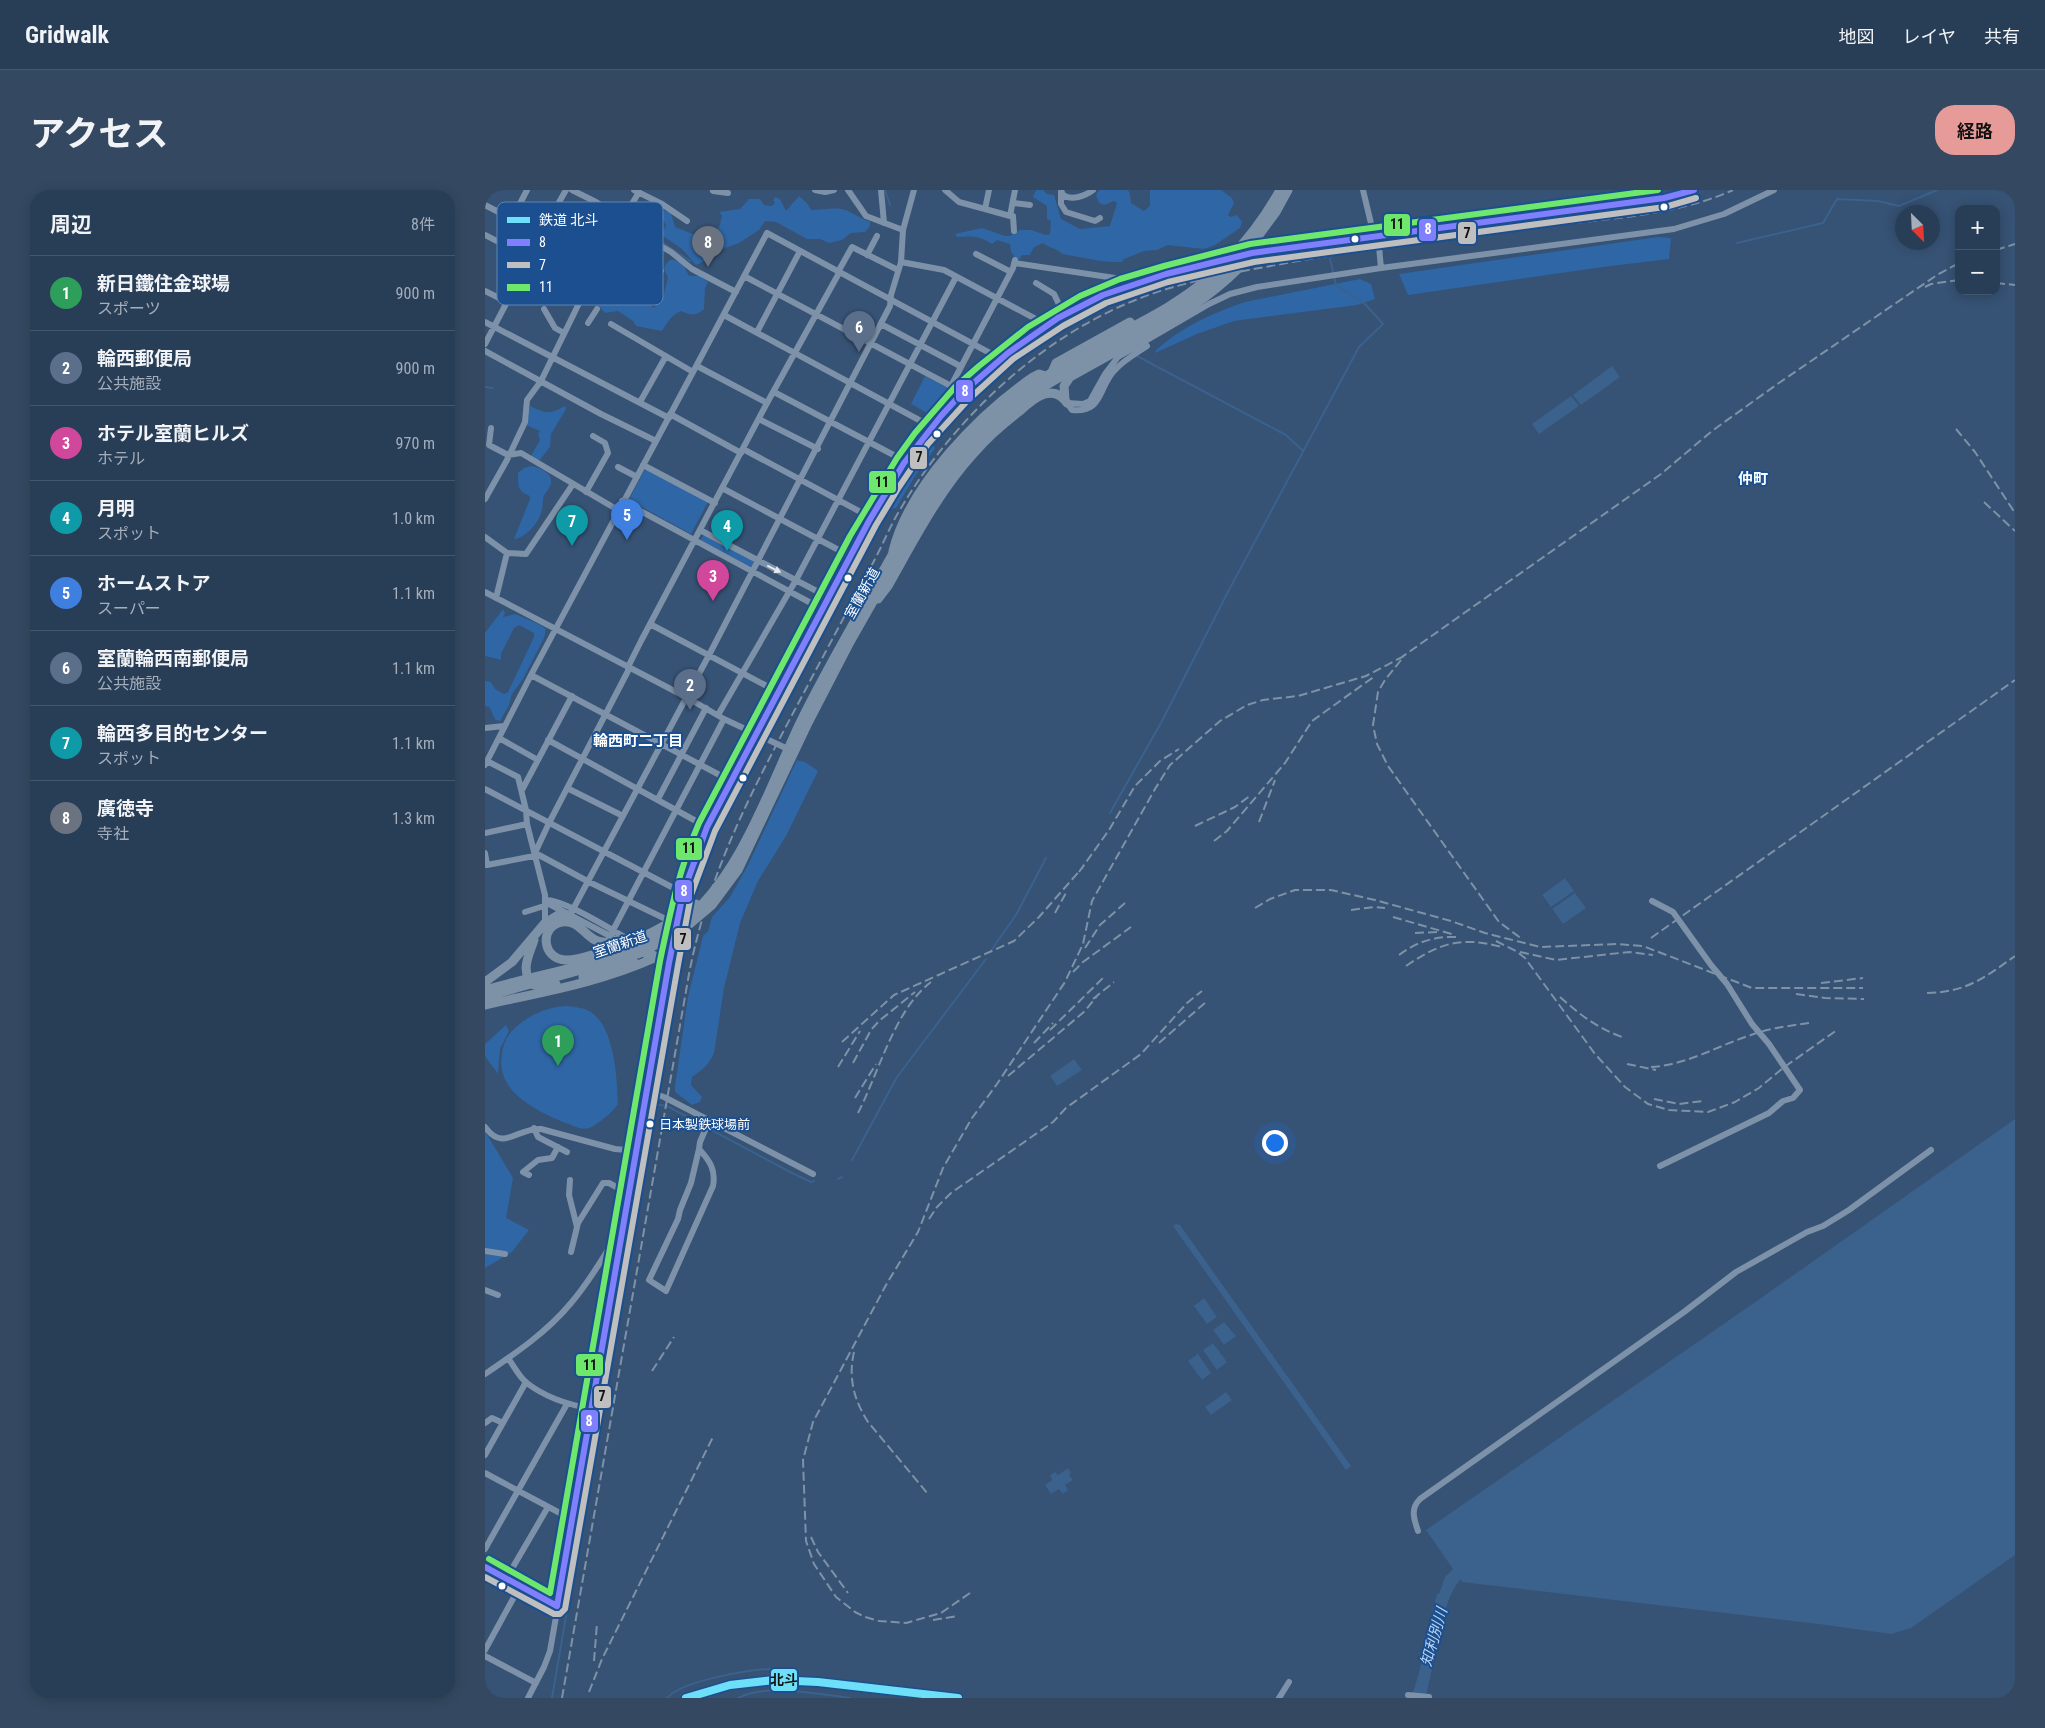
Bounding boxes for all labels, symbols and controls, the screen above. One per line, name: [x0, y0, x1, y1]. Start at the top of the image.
text: Gridwalk: [25, 21, 109, 49]
text: 地図: [1839, 26, 1875, 47]
text: レイヤ: [1903, 26, 1956, 47]
text: 共有: [1984, 26, 2020, 47]
button: 経路: [1935, 105, 2015, 155]
text: アクセス: [30, 114, 168, 155]
legend: [497, 202, 663, 305]
unlabelled marker: [1659, 202, 1669, 212]
north arrow: [1895, 205, 1940, 250]
map controls: [1955, 205, 2000, 295]
button: +: [1955, 205, 2000, 250]
text: 鉄道 北斗: [539, 212, 598, 228]
text: 周辺: [50, 213, 92, 237]
line badge: 11: [1383, 213, 1411, 237]
text: 8件: [411, 215, 435, 234]
text: 11: [1390, 216, 1404, 232]
line badge: 8: [1418, 218, 1437, 242]
text: 8: [1424, 221, 1432, 237]
line badge: 7: [1457, 221, 1477, 245]
text: 7: [1463, 225, 1471, 241]
pin: 8: [692, 226, 724, 267]
text: 8: [539, 234, 546, 250]
unlabelled marker: [1350, 234, 1360, 244]
button: −: [1955, 250, 2000, 295]
text: 7: [539, 257, 546, 273]
text: 新日鐵住金球場: [97, 272, 230, 295]
text: 11: [539, 279, 553, 295]
text: 1: [62, 284, 70, 303]
text: 900 m: [396, 284, 435, 303]
text: スポーツ: [97, 299, 161, 318]
pin: 6: [843, 311, 875, 352]
text: 輪西郵便局: [97, 347, 192, 370]
text: 2: [62, 359, 70, 378]
text: 900 m: [396, 359, 435, 378]
text: 公共施設: [97, 374, 161, 393]
line badge: 8: [955, 379, 974, 403]
text: 8: [961, 383, 969, 399]
text: ホテル室蘭ヒルズ: [97, 422, 249, 445]
unlabelled marker: [932, 429, 942, 439]
text: 3: [62, 434, 70, 453]
text: 970 m: [396, 434, 435, 453]
line badge: 7: [909, 446, 928, 470]
text: ホテル: [97, 449, 145, 468]
text: 7: [915, 449, 923, 465]
line badge: 11: [868, 470, 897, 494]
district label: 仲町: [1738, 470, 1768, 488]
text: 11: [875, 474, 889, 490]
text: 月明: [97, 497, 135, 520]
pin: 5: [611, 499, 643, 540]
pin: 7: [556, 505, 588, 546]
text: 4: [62, 509, 70, 528]
text: 1.0 km: [392, 509, 435, 528]
pin: 4: [711, 510, 743, 551]
text: スポット: [97, 524, 161, 543]
pin: 3: [697, 560, 729, 601]
one-way arrow: [767, 565, 781, 573]
street label: 室蘭新道: [841, 565, 883, 621]
text: ホームストア: [97, 572, 210, 595]
unlabelled marker: [843, 573, 853, 583]
text: 5: [62, 584, 70, 603]
text: 1.1 km: [392, 584, 435, 603]
text: スーパー: [97, 599, 161, 618]
text: 室蘭輪西南郵便局: [97, 647, 249, 670]
text: 6: [62, 659, 70, 678]
text: 1.1 km: [392, 659, 435, 678]
pin: 2: [674, 669, 706, 710]
text: 公共施設: [97, 674, 161, 693]
text: 輪西多目的センター: [97, 722, 268, 745]
district label: 輪西町二丁目: [593, 732, 683, 750]
text: 7: [62, 734, 70, 753]
text: 1.1 km: [392, 734, 435, 753]
text: スポット: [97, 749, 161, 768]
unlabelled marker: [738, 773, 748, 783]
text: 廣徳寺: [97, 797, 154, 820]
text: 8: [62, 809, 70, 828]
text: 1.3 km: [392, 809, 435, 828]
text: 寺社: [97, 824, 129, 843]
line badge: 11: [675, 837, 703, 861]
text: 11: [682, 840, 696, 856]
line badge: 8: [674, 879, 693, 903]
text: 8: [680, 883, 688, 899]
street label: 室蘭新道: [591, 927, 649, 961]
line badge: 7: [673, 927, 692, 951]
text: 7: [679, 931, 687, 947]
pin: 1: [542, 1025, 574, 1066]
place label: 日本製鉄球場前: [659, 1117, 750, 1132]
marker: 日本製鉄球場前: [645, 1119, 655, 1129]
your location: [1262, 1130, 1288, 1156]
line badge: 11: [575, 1353, 604, 1377]
text: 11: [583, 1357, 597, 1373]
line badge: 7: [593, 1385, 612, 1409]
text: 7: [598, 1388, 606, 1404]
line badge: 8: [580, 1409, 599, 1433]
text: 8: [585, 1413, 593, 1429]
unlabelled marker: [497, 1581, 507, 1591]
water label: 知利別川: [1417, 1604, 1451, 1668]
line badge: 北斗: [770, 1668, 798, 1692]
text: 北斗: [770, 1672, 798, 1688]

